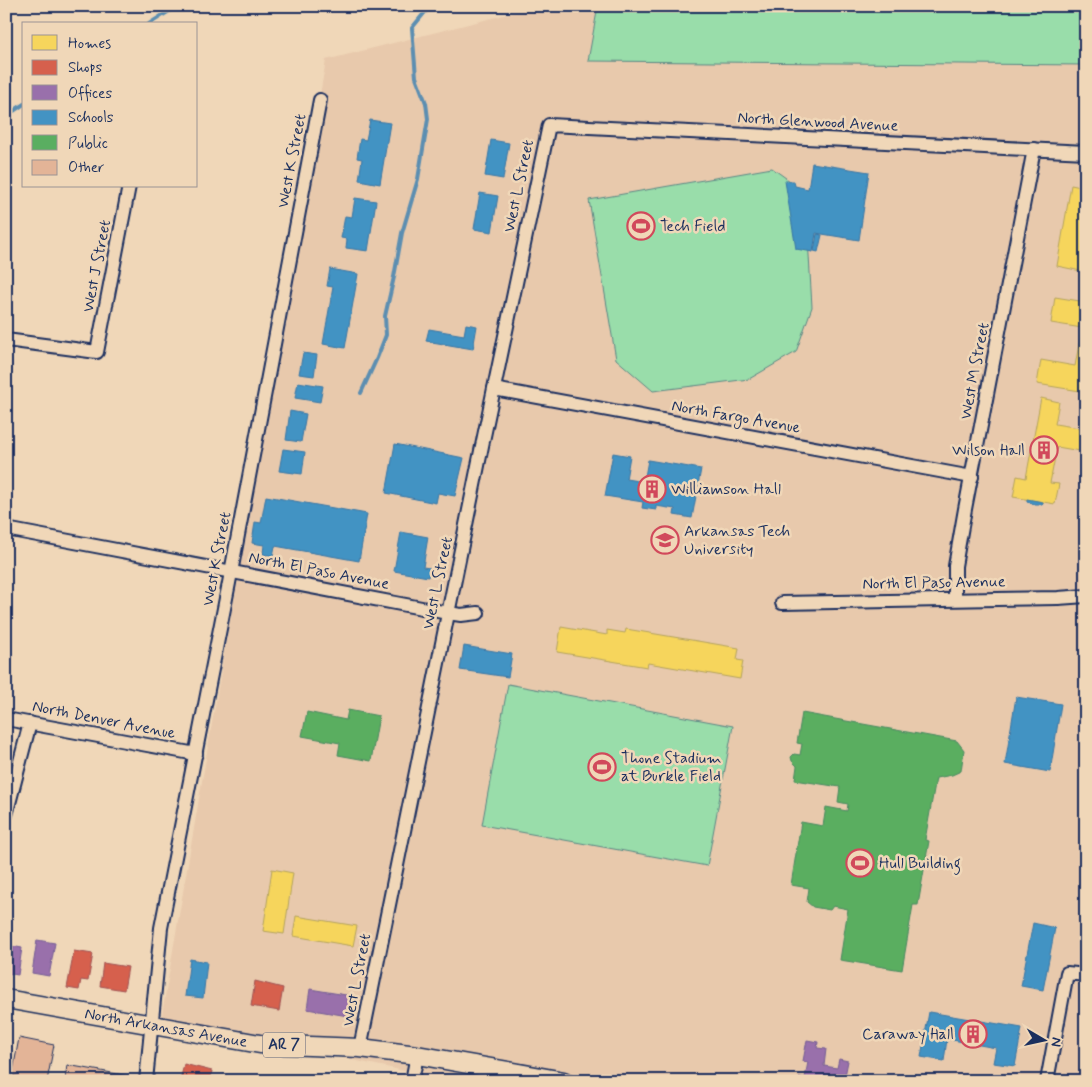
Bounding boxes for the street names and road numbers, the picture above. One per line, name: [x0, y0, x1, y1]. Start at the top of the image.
street label: North Glenwood Avenue: [737, 107, 899, 137]
street label: West K Street: [273, 112, 311, 210]
street label: West L Street: [499, 138, 539, 234]
street label: West J Street: [78, 218, 116, 314]
street label: West M Street: [955, 321, 995, 421]
street label: North Fargo Avenue: [670, 395, 802, 440]
street label: West K Street: [198, 510, 236, 608]
street label: West L Street: [418, 535, 458, 631]
street label: North El Paso Avenue: [247, 547, 391, 595]
street label: North El Paso Avenue: [862, 571, 1006, 595]
street label: North Denver Avenue: [31, 696, 178, 744]
street label: West L Street: [338, 932, 376, 1028]
street label: North Arkansas Avenue: [83, 1003, 249, 1053]
road number: AR 7: [263, 1032, 305, 1058]

